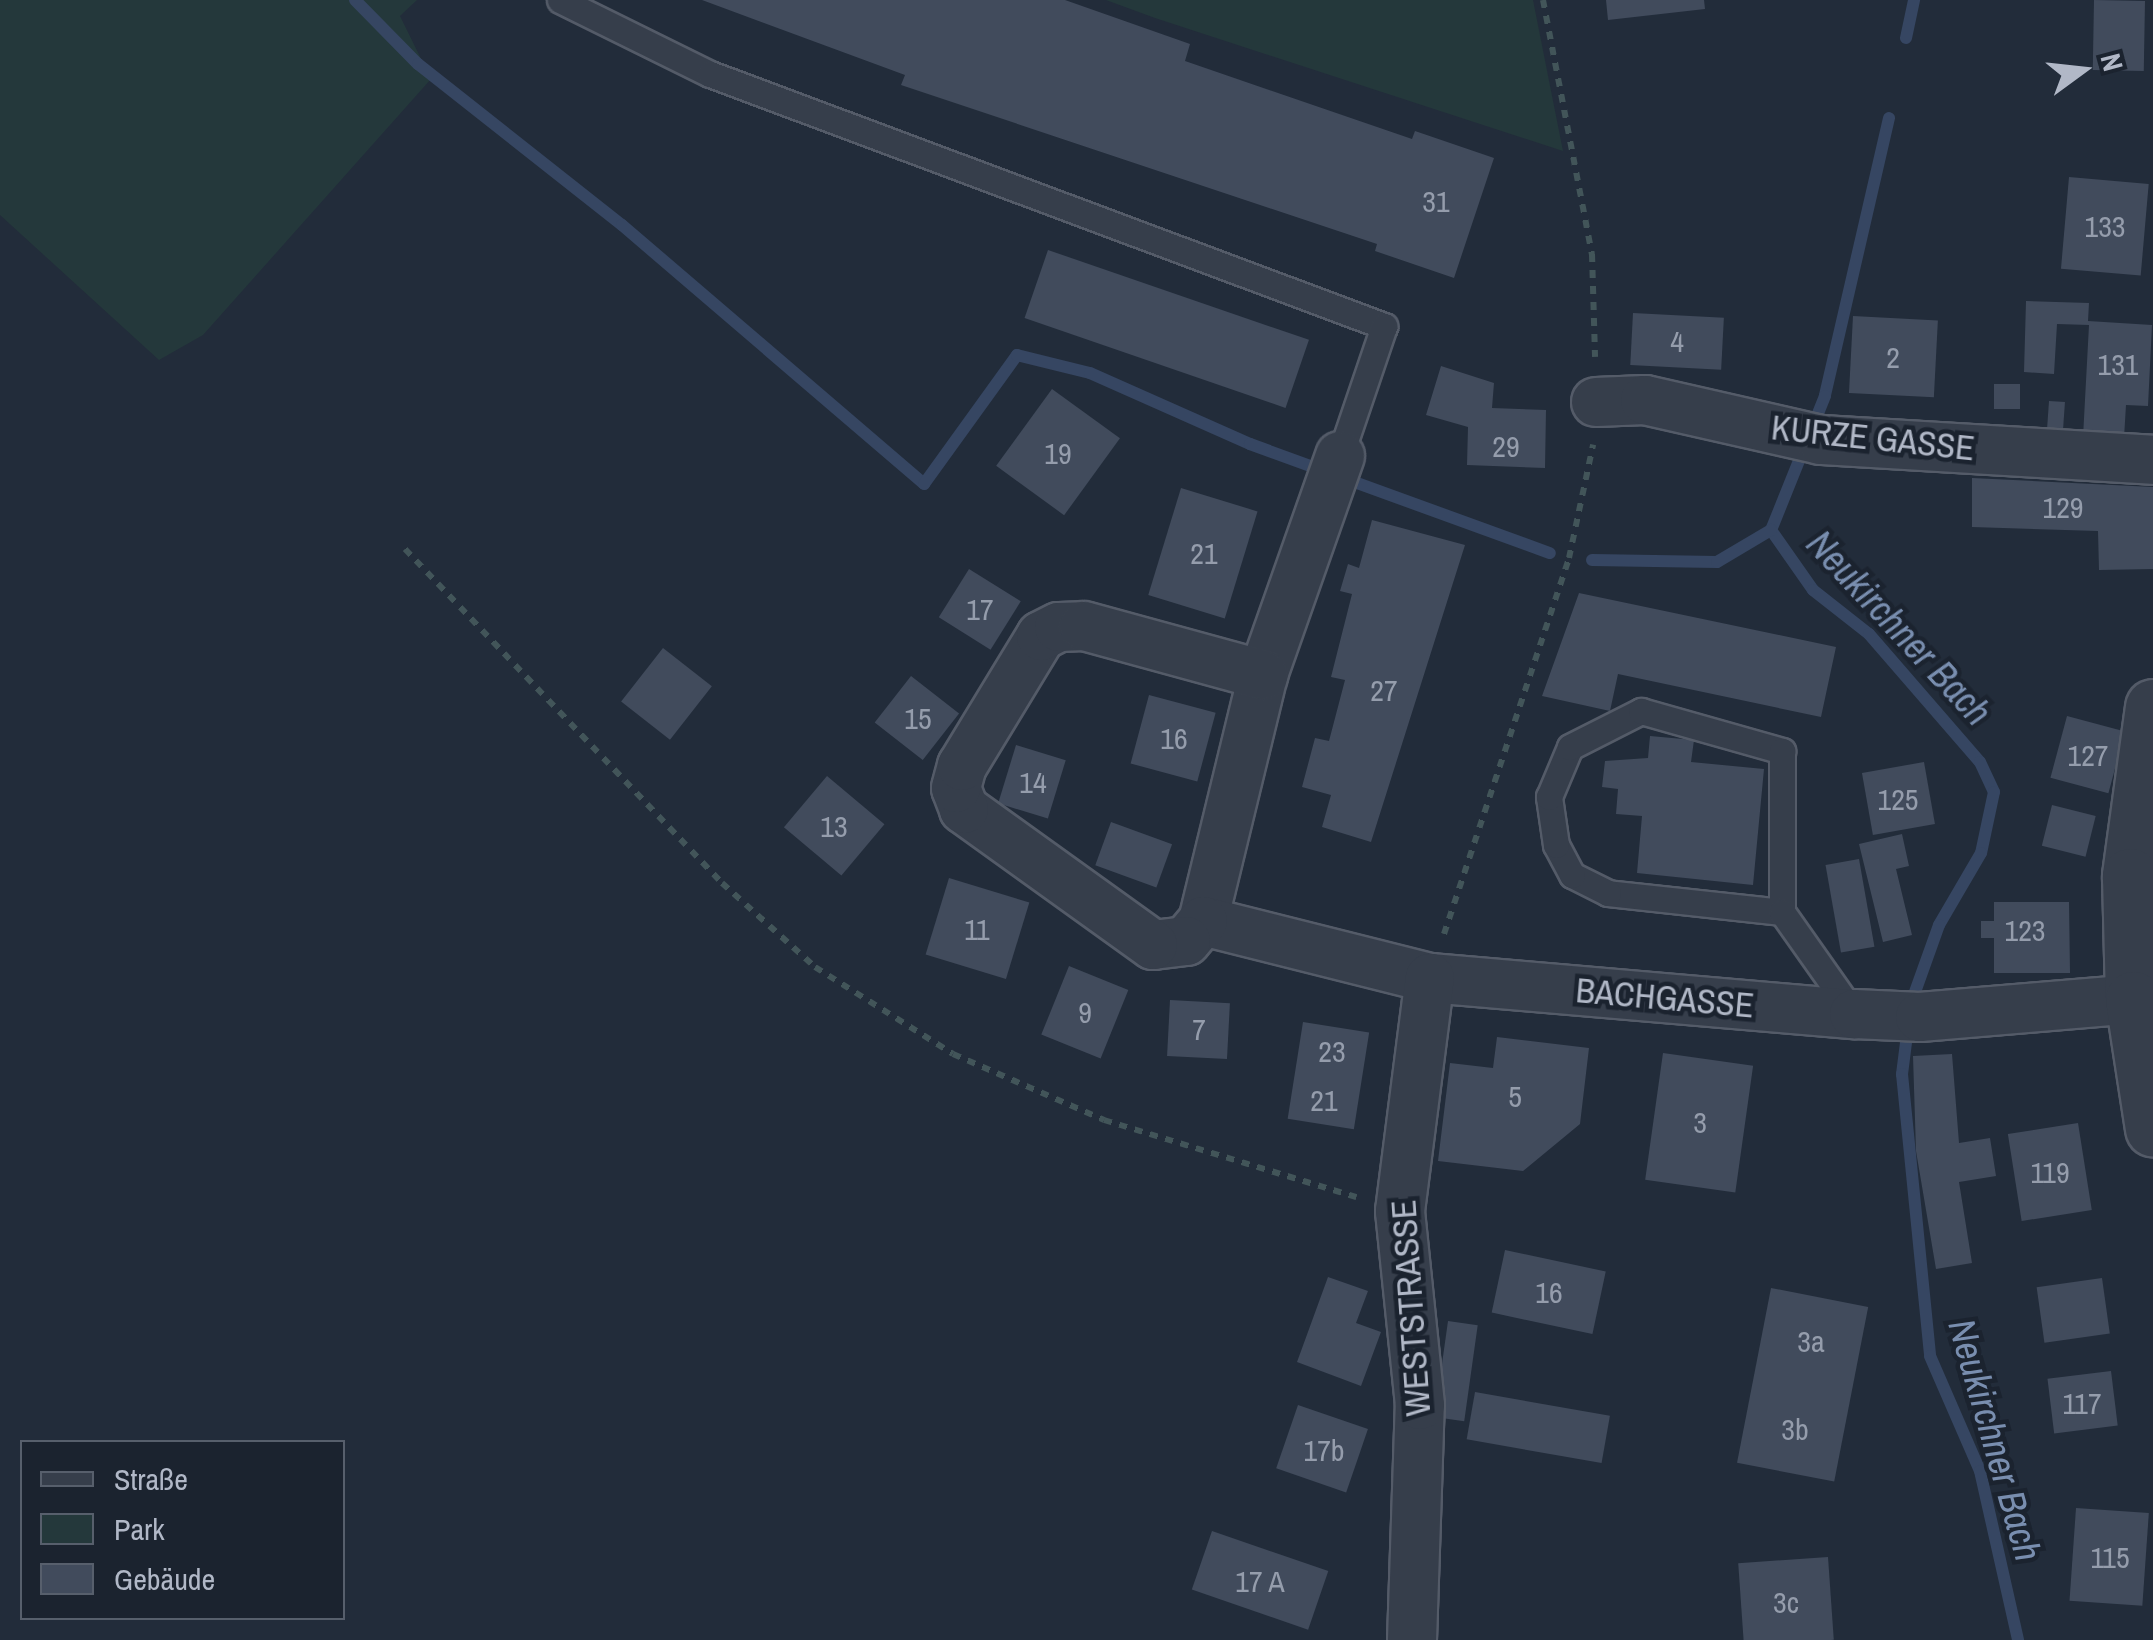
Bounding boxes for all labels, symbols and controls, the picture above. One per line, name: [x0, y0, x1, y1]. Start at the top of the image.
north arrow: [2033, 20, 2133, 120]
text: N: [2091, 49, 2132, 75]
house number: 31: [1422, 183, 1450, 219]
house number: 133: [2084, 208, 2126, 244]
house number: 4: [1670, 323, 1684, 359]
house number: 2: [1886, 339, 1900, 375]
house number: 131: [2097, 346, 2139, 382]
street label: KURZE GASSE: [1769, 406, 1977, 470]
house number: 29: [1492, 428, 1520, 464]
house number: 19: [1044, 435, 1072, 471]
house number: 129: [2042, 489, 2084, 525]
water label: Neukirchner Bach: [1797, 521, 2001, 735]
house number: 21: [1190, 535, 1218, 571]
house number: 17: [966, 591, 994, 627]
house number: 27: [1370, 672, 1398, 708]
house number: 15: [904, 700, 932, 736]
house number: 16: [1160, 720, 1188, 756]
house number: 127: [2067, 737, 2109, 773]
house number: 14: [1019, 764, 1047, 800]
house number: 125: [1877, 781, 1919, 817]
house number: 13: [820, 808, 848, 844]
house number: 11: [964, 911, 990, 947]
house number: 123: [2004, 912, 2046, 948]
street label: BACHGASSE: [1574, 969, 1756, 1027]
house number: 9: [1078, 994, 1092, 1030]
house number: 7: [1192, 1011, 1206, 1047]
house number: 23: [1318, 1033, 1346, 1069]
house number: 5: [1508, 1078, 1522, 1114]
house number: 21: [1310, 1082, 1338, 1118]
house number: 3: [1693, 1104, 1707, 1140]
house number: 119: [2030, 1154, 2070, 1190]
street label: WESTSTRASSE: [1382, 1198, 1440, 1418]
house number: 16: [1535, 1274, 1563, 1310]
water label: Neukirchner Bach: [1939, 1314, 2051, 1566]
house number: 3a: [1797, 1323, 1825, 1359]
house number: 117: [2062, 1385, 2102, 1421]
house number: 3b: [1781, 1411, 1809, 1447]
house number: 17b: [1303, 1432, 1345, 1468]
legend: [20, 1440, 345, 1620]
text: Straße: [114, 1459, 188, 1499]
text: Park: [114, 1509, 165, 1549]
house number: 115: [2090, 1539, 2130, 1575]
text: Gebäude: [114, 1559, 215, 1599]
house number: 17 A: [1235, 1563, 1285, 1599]
house number: 3c: [1773, 1584, 1799, 1620]

